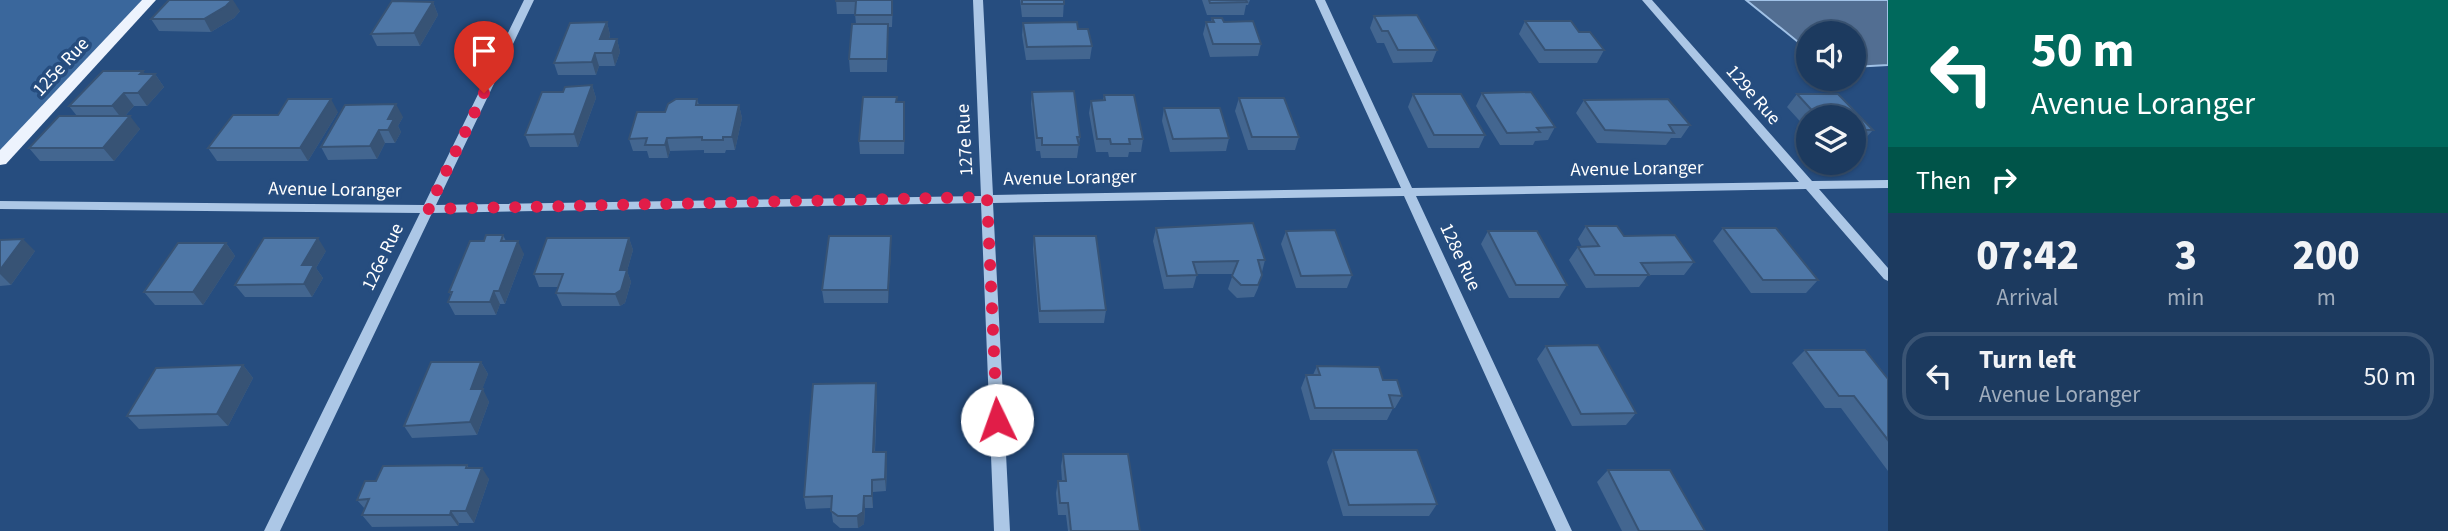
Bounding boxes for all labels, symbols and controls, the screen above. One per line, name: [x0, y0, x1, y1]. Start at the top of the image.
text: 50 m: [2031, 16, 2135, 86]
pin: [454, 21, 514, 93]
map controls: [1796, 21, 1866, 175]
button: sound: [1796, 21, 1866, 91]
icon: left: [1916, 28, 2007, 119]
street label: 125e Rue: [27, 31, 95, 103]
icon: arrive: [465, 32, 503, 70]
street label: 129e Rue: [1719, 59, 1787, 131]
text: Avenue Loranger: [2031, 81, 2255, 127]
street label: 127e Rue: [950, 103, 980, 177]
button: layers: [1796, 105, 1866, 175]
street label: Avenue Loranger: [1570, 154, 1704, 184]
icon: right: [1985, 161, 2023, 199]
text: Then: [1916, 162, 1971, 199]
street label: Avenue Loranger: [1003, 163, 1137, 193]
street label: Avenue Loranger: [268, 175, 402, 205]
street label: 126e Rue: [355, 219, 411, 295]
street label: 128e Rue: [1433, 219, 1487, 295]
text: 07:42: [1976, 226, 2079, 286]
text: 3: [2174, 226, 2197, 286]
text: 200: [2293, 226, 2360, 286]
text: Arrival: [1997, 281, 2058, 314]
text: min: [2167, 281, 2204, 314]
text: m: [2317, 281, 2336, 314]
text: Turn left: [1979, 341, 2076, 378]
icon: left: [1920, 357, 1958, 395]
text: 50 m: [2363, 358, 2416, 395]
text: Avenue Loranger: [1979, 378, 2140, 411]
position arrow: [960, 383, 1034, 457]

